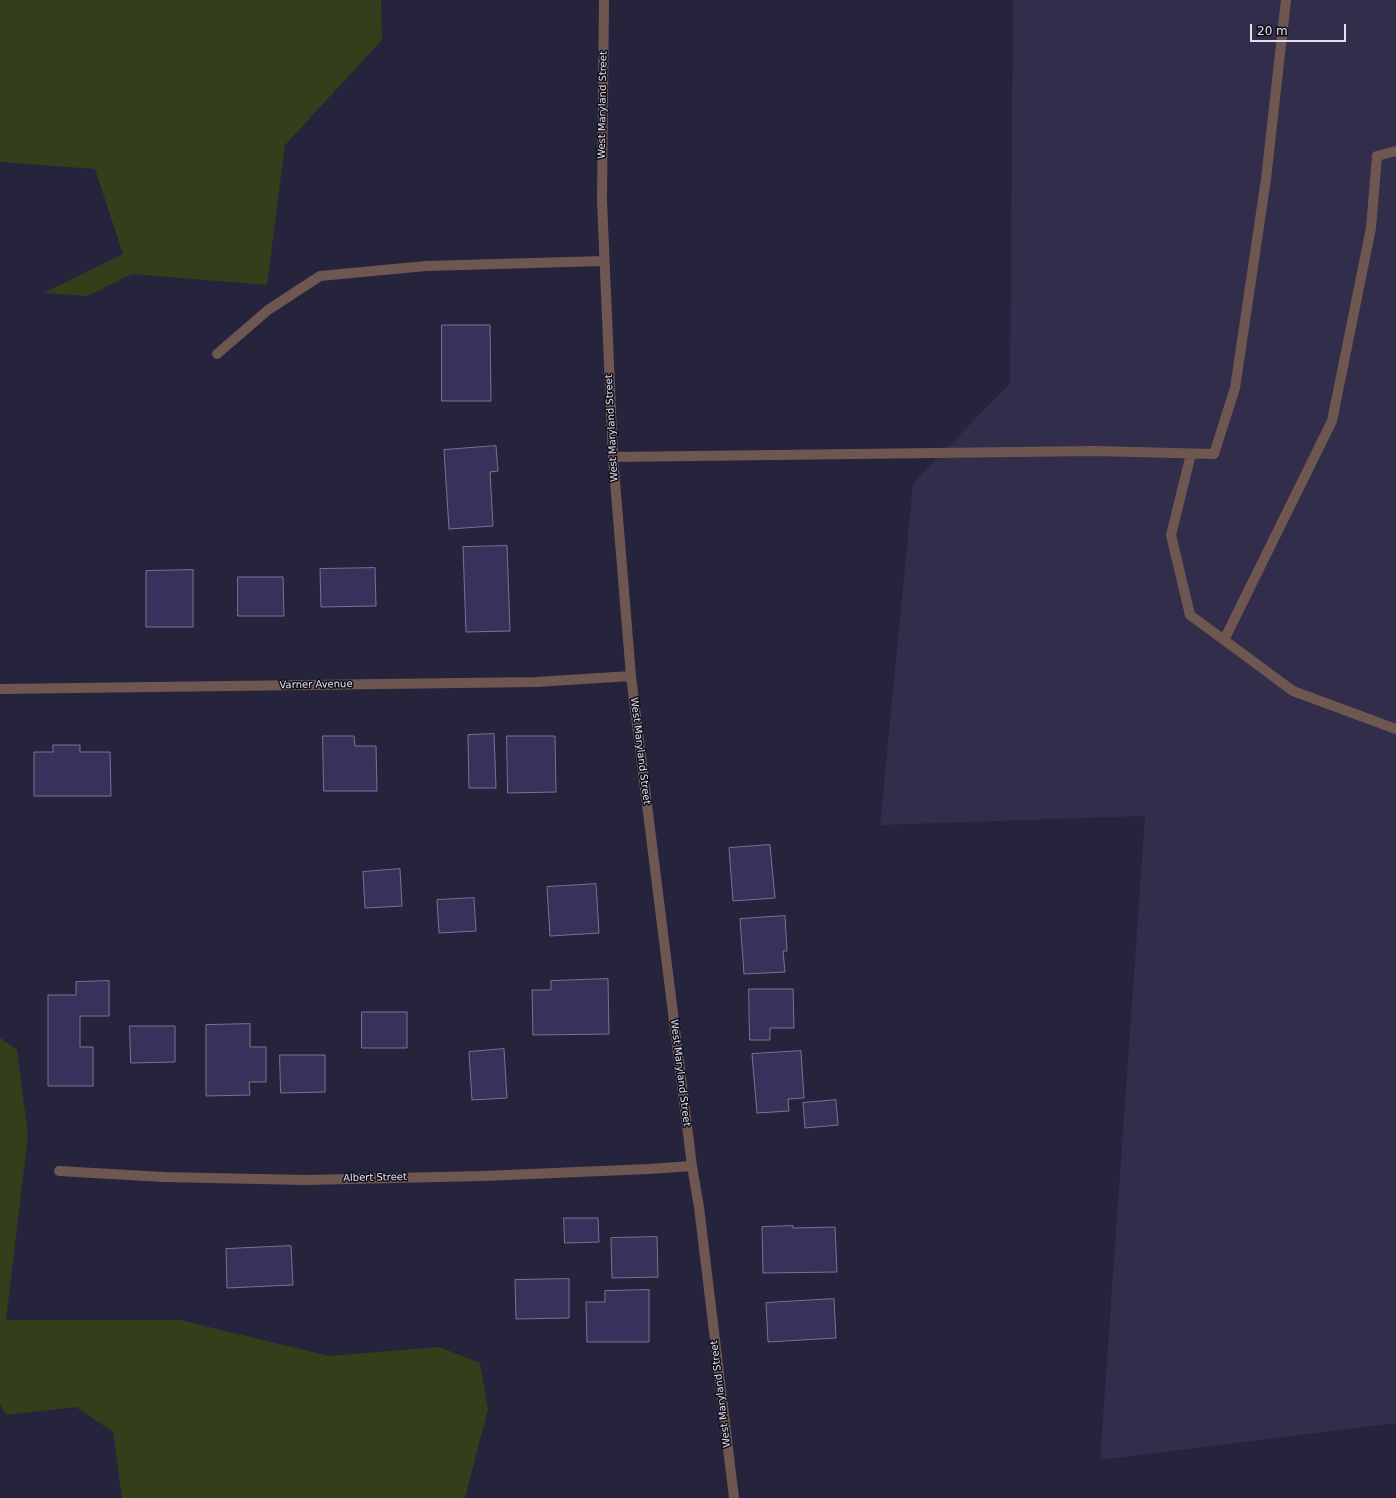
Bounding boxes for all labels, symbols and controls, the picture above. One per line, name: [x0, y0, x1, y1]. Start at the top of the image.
scale bar: [1252, 16, 1348, 42]
text: 20 m: [1257, 24, 1288, 38]
street label: West Maryland Street: [596, 51, 610, 159]
street label: West Maryland Street: [603, 374, 621, 482]
street label: Varner Avenue: [279, 678, 353, 692]
street label: West Maryland Street: [627, 697, 653, 805]
street label: West Maryland Street: [667, 1019, 693, 1127]
street label: Albert Street: [343, 1171, 407, 1185]
street label: West Maryland Street: [708, 1340, 734, 1448]

